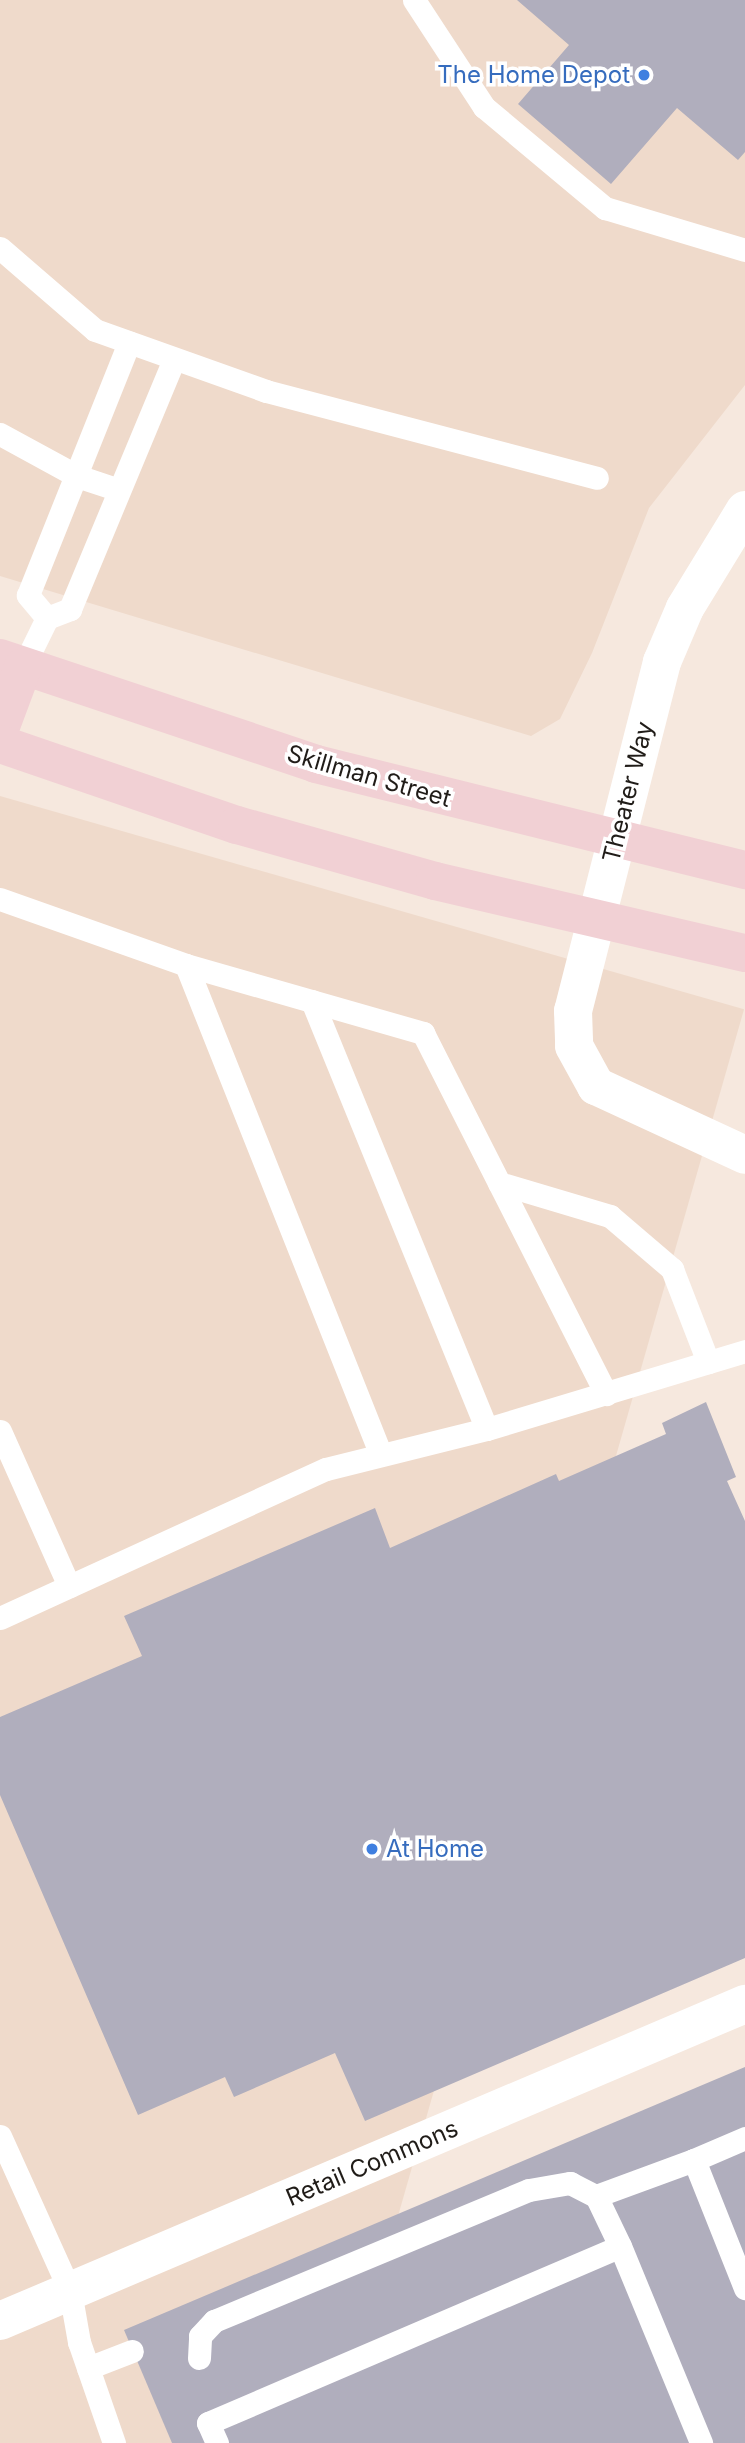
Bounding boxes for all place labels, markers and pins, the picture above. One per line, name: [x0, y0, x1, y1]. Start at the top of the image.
place label: The Home Depot: [437, 61, 630, 89]
marker: The Home Depot: [636, 67, 652, 83]
place label: At Home: [386, 1835, 484, 1863]
marker: At Home: [364, 1841, 380, 1857]

